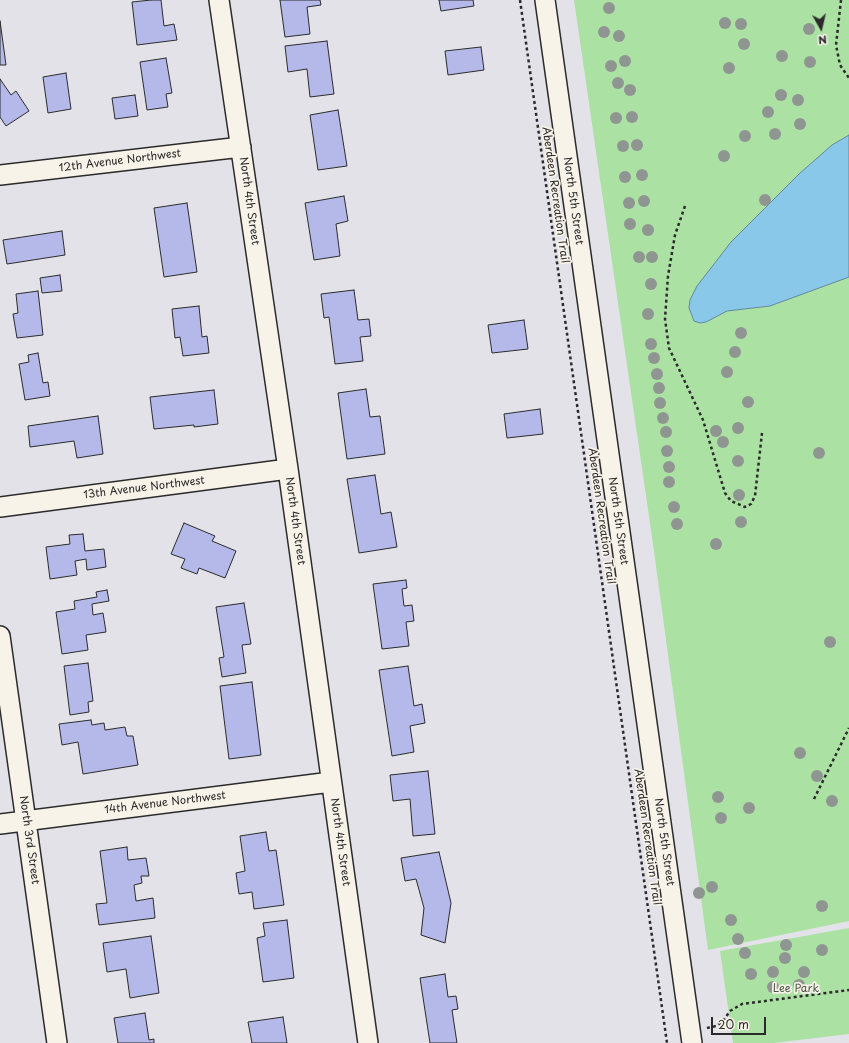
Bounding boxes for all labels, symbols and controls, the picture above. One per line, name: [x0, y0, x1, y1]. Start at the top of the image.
north arrow: [801, 8, 841, 48]
text: N: [817, 31, 828, 49]
street label: Aberdeen Recreation Trail: [539, 126, 571, 264]
street label: 12th Avenue Northwest: [58, 147, 182, 175]
street label: North 4th Street: [236, 156, 262, 246]
street label: North 5th Street: [560, 156, 586, 246]
street label: Aberdeen Recreation Trail: [585, 447, 617, 585]
street label: 13th Avenue Northwest: [83, 474, 205, 502]
street label: North 4th Street: [282, 476, 308, 566]
street label: North 5th Street: [605, 476, 631, 566]
street label: Aberdeen Recreation Trail: [631, 768, 663, 906]
street label: 14th Avenue Northwest: [104, 789, 226, 817]
street label: North 3rd Street: [16, 795, 42, 885]
street label: North 4th Street: [327, 797, 353, 887]
street label: North 5th Street: [651, 797, 677, 887]
park label: Lee Park: [773, 982, 819, 996]
scale bar: [713, 1009, 768, 1035]
text: 20 m: [718, 1015, 749, 1033]

